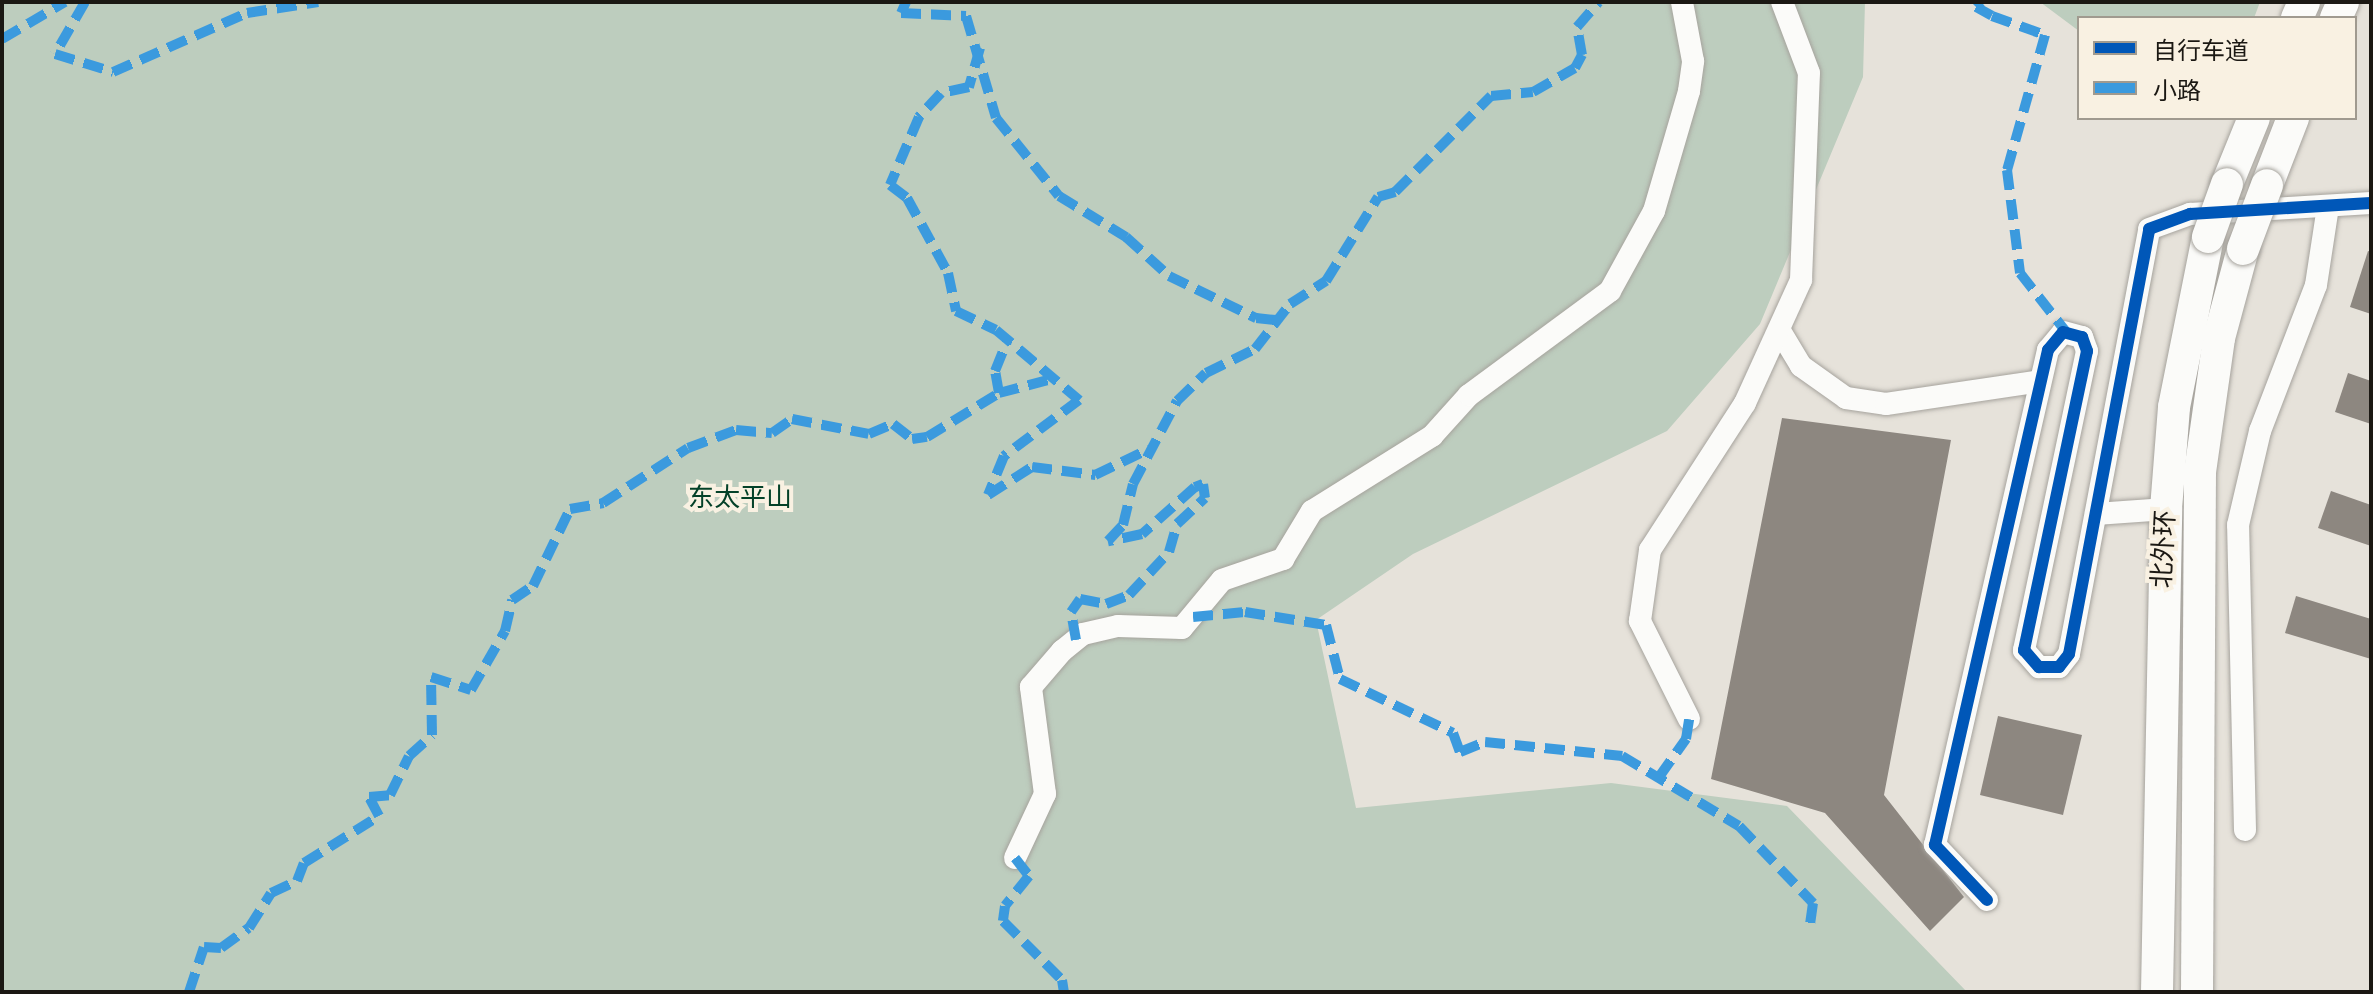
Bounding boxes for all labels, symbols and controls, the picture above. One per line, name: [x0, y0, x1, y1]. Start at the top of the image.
legend: [2077, 16, 2357, 120]
text: 自行车道: [2153, 37, 2249, 65]
text: 小路: [2153, 77, 2201, 105]
park label: 东太平山: [688, 482, 792, 514]
street label: 北外环: [2146, 509, 2182, 589]

